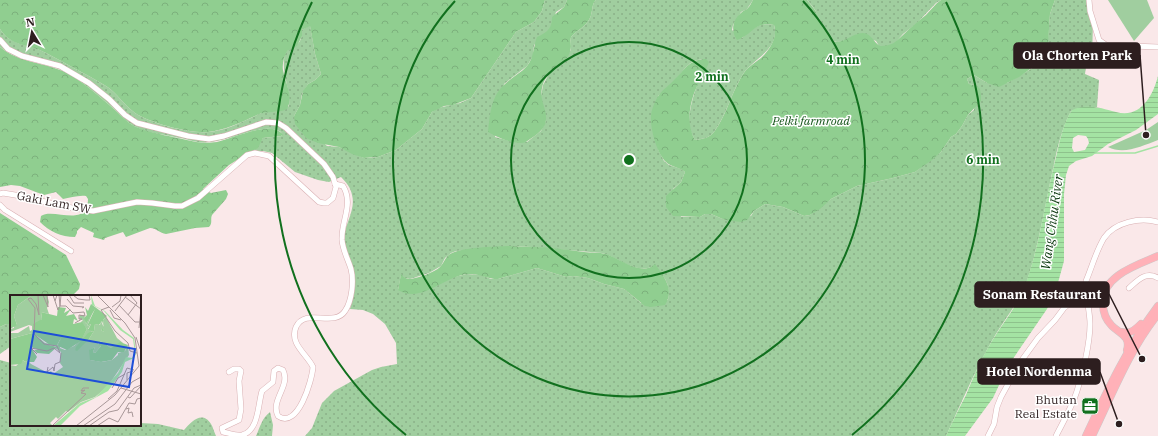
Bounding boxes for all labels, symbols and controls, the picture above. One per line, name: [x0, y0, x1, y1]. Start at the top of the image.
north arrow: [12, 12, 52, 52]
text: N: [25, 14, 36, 30]
callout: Ola Chorten Park: [1014, 43, 1140, 68]
text: Ola Chorten Park: [1022, 47, 1133, 64]
text: 4 min: [826, 52, 860, 67]
text: 2 min: [695, 69, 729, 84]
park label: Pelki farmroad: [771, 113, 850, 128]
text: 6 min: [966, 152, 1000, 167]
centre of rings: [622, 153, 636, 167]
water label: Wang Chhu River: [1037, 173, 1067, 271]
street label: Gaki Lam SW: [16, 187, 93, 217]
callout: Sonam Restaurant: [975, 282, 1109, 307]
text: Sonam Restaurant: [983, 286, 1101, 303]
inset map: [10, 295, 141, 426]
callout: Hotel Nordenma: [978, 359, 1100, 384]
text: Hotel Nordenma: [986, 363, 1093, 380]
place label: Bhutan Real Estate: [1015, 392, 1077, 421]
office icon: Bhutan Real Estate: [1080, 396, 1100, 416]

